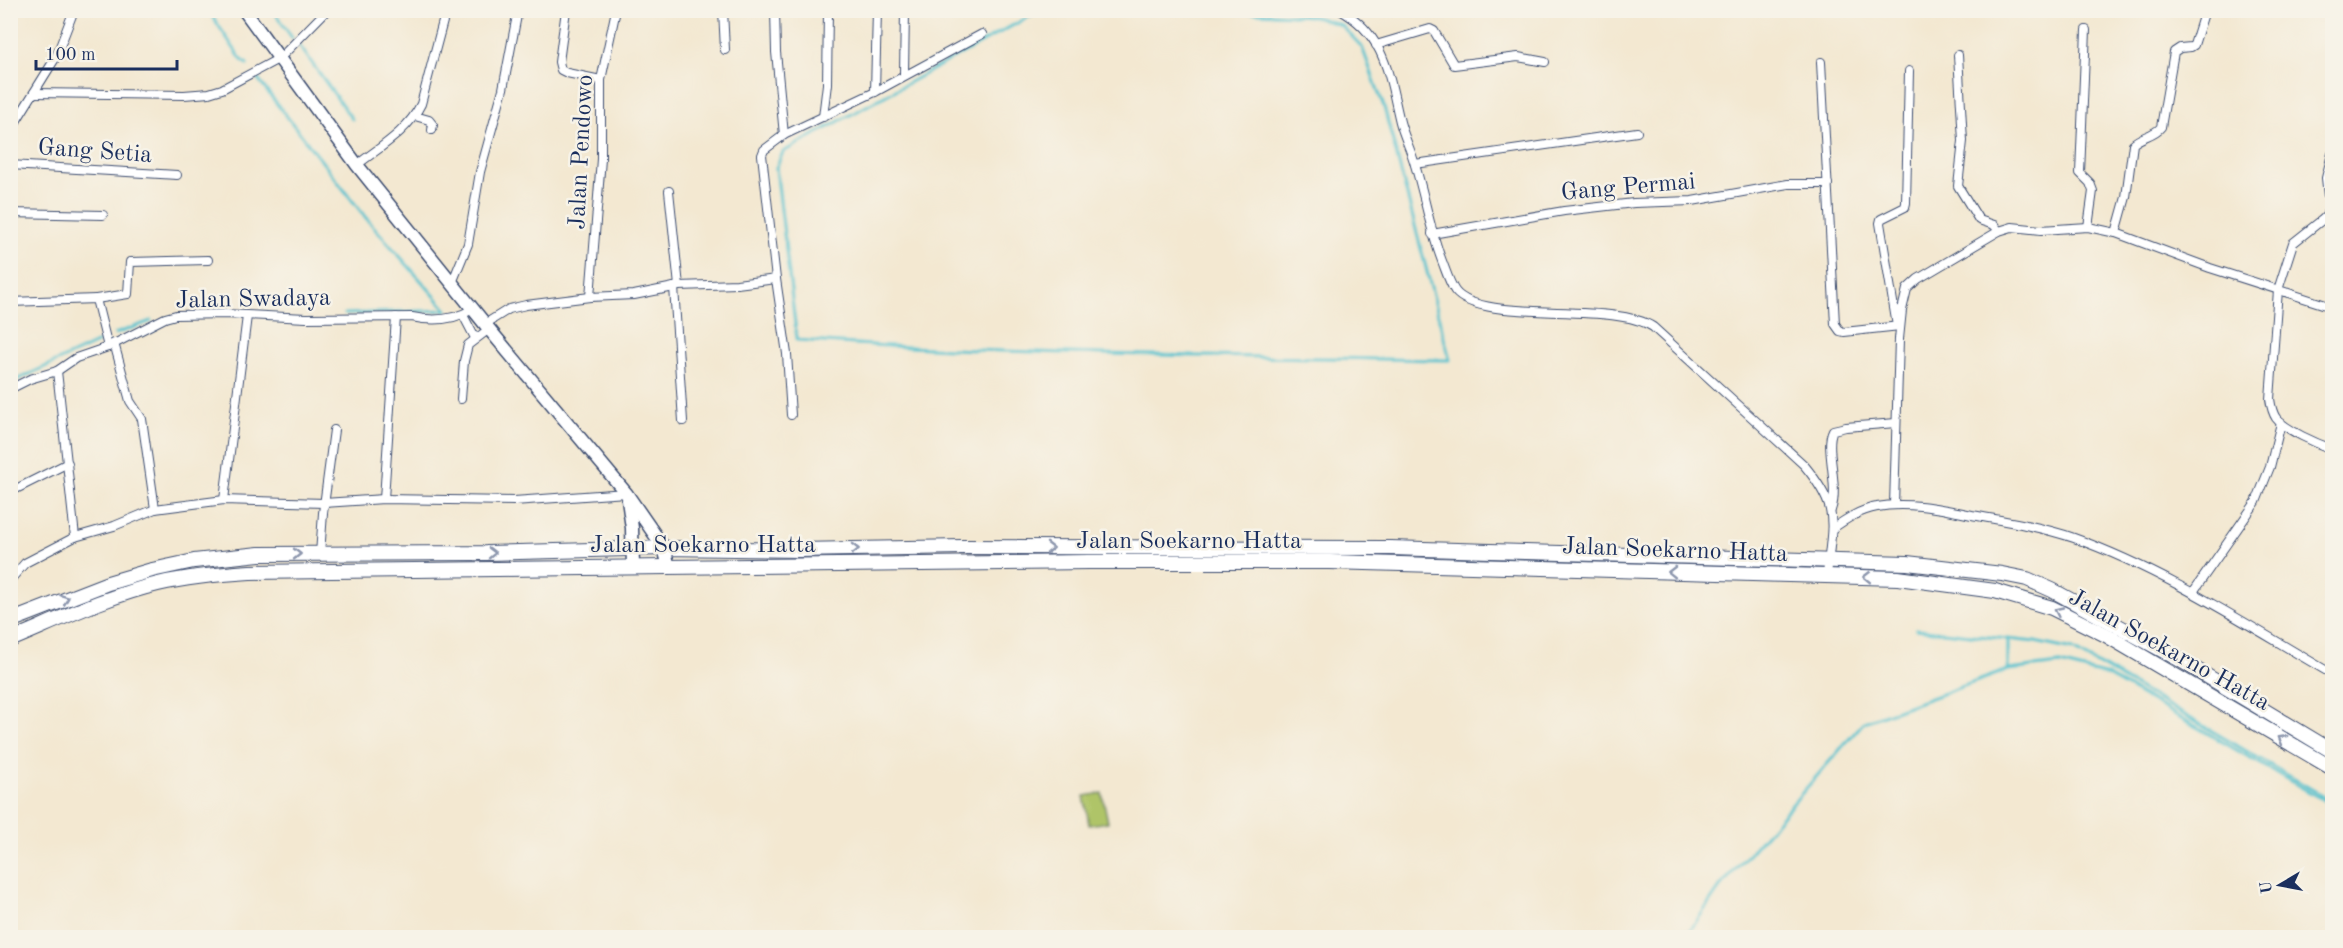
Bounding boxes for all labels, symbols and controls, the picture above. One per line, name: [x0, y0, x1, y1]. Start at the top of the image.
scale bar: [36, 33, 177, 71]
text: 100 m: [45, 46, 96, 64]
street label: Jalan Pendowo: [566, 74, 598, 230]
street label: Gang Setia: [37, 136, 153, 168]
street label: Gang Permai: [1560, 170, 1697, 206]
street label: Jalan Swadaya: [175, 287, 331, 313]
street label: Jalan Soekarno Hatta: [1076, 530, 1302, 554]
street label: Jalan Soekarno Hatta: [590, 534, 816, 558]
street label: Jalan Soekarno Hatta: [1562, 535, 1788, 567]
one-way arrow: [1046, 542, 1055, 554]
one-way arrow: [851, 543, 860, 555]
one-way arrow: [488, 547, 497, 559]
one-way arrow: [293, 548, 302, 560]
one-way arrow: [1668, 565, 1677, 578]
one-way arrow: [1863, 571, 1872, 583]
street label: Jalan Soekarno Hatta: [2064, 586, 2274, 716]
one-way arrow: [59, 594, 70, 607]
one-way arrow: [2053, 607, 2064, 619]
one-way arrow: [2278, 734, 2288, 746]
north arrow: [2250, 855, 2310, 915]
text: U: [2258, 879, 2276, 895]

